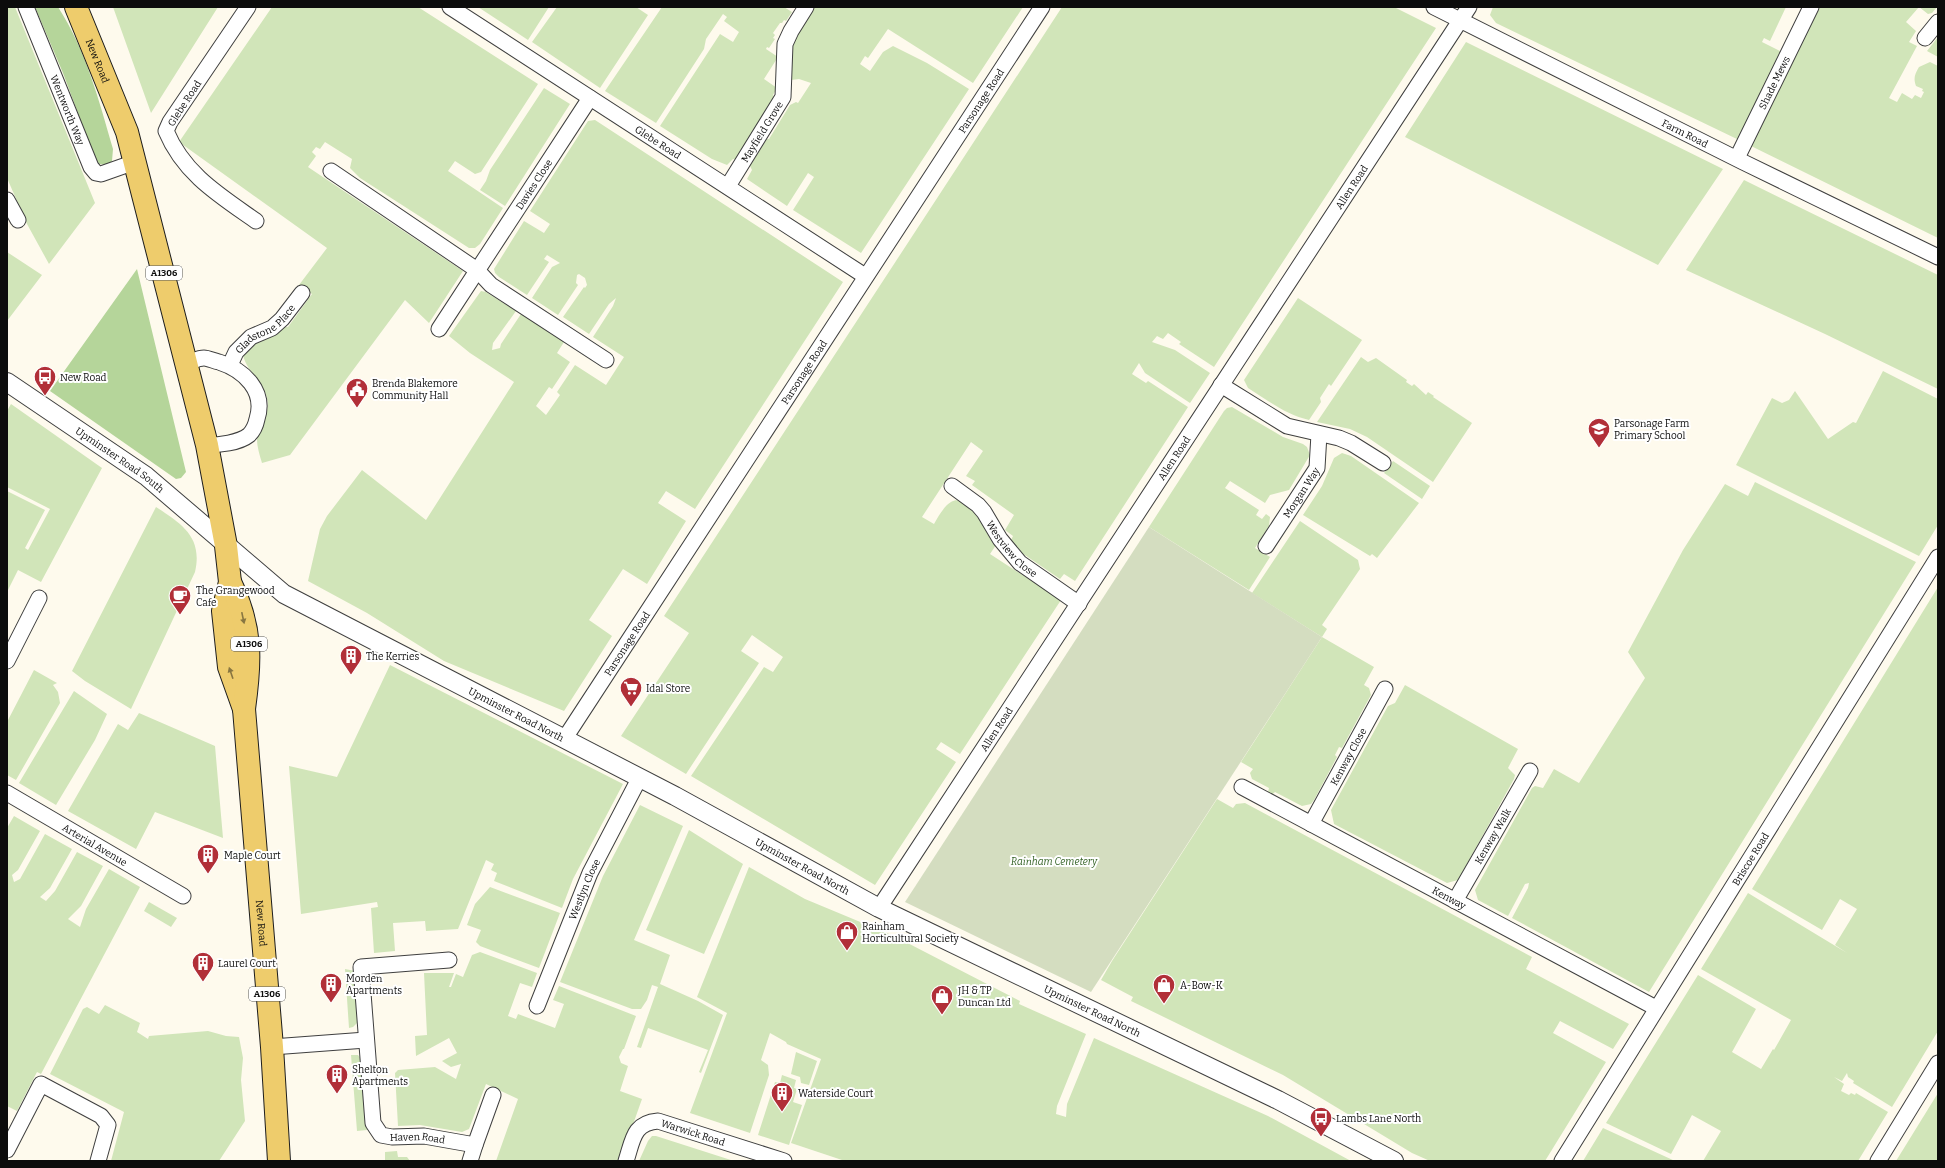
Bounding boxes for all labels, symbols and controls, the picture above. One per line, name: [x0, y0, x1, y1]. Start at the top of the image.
street label: New Road: [83, 37, 111, 85]
street label: Shade Mews: [1757, 54, 1793, 112]
street label: Parsonage Road: [956, 67, 1007, 136]
street label: Wentworth Way: [47, 73, 87, 148]
street label: Glebe Road: [166, 78, 204, 129]
street label: Mayfield Grove: [739, 99, 786, 165]
street label: Farm Road: [1660, 117, 1710, 151]
street label: Glebe Road: [632, 123, 683, 162]
street label: Davies Close: [514, 157, 555, 212]
street label: Allen Road: [1333, 163, 1371, 212]
road number: A1306: [146, 266, 182, 280]
street label: Gladstone Place: [233, 302, 298, 356]
street label: Parsonage Road: [779, 338, 830, 407]
bus stop icon: New Road: [32, 364, 58, 397]
place label: New Road: [60, 372, 107, 384]
public building icon: Brenda Blakemore Community Hall: [344, 376, 370, 409]
place label: Brenda Blakemore Community Hall: [372, 378, 458, 402]
school or university icon: Parsonage Farm Primary School: [1586, 416, 1612, 449]
place label: Parsonage Farm Primary School: [1614, 418, 1690, 442]
street label: Upminster Road South: [73, 425, 167, 496]
street label: Allen Road: [1156, 434, 1193, 483]
street label: Morgan Way: [1281, 465, 1323, 521]
street label: Westview Close: [983, 519, 1039, 580]
cafe icon: The Grangewood Cafe: [167, 583, 193, 616]
place label: The Grangewood Cafe: [196, 585, 275, 609]
street label: Parsonage Road: [602, 609, 653, 678]
one-way arrow: [241, 612, 247, 624]
road number: A1306: [231, 637, 267, 651]
building icon: The Kerries: [338, 643, 364, 676]
place label: The Kerries: [366, 651, 420, 663]
one-way arrow: [228, 666, 234, 678]
supermarket icon: Idal Store: [618, 675, 644, 708]
place label: Idal Store: [646, 683, 690, 695]
street label: Upminster Road North: [466, 685, 566, 745]
street label: Allen Road: [978, 705, 1016, 754]
street label: Kenway Close: [1328, 726, 1369, 788]
street label: Kenway Walk: [1473, 806, 1514, 866]
street label: Arterial Avenue: [60, 822, 129, 869]
street label: Briscoe Road: [1730, 831, 1772, 888]
street label: Upminster Road North: [753, 836, 852, 898]
building icon: Maple Court: [195, 842, 221, 875]
place label: Maple Court: [224, 850, 281, 862]
park label: Rainham Cemetery: [1011, 856, 1098, 868]
street label: Westlyn Close: [567, 857, 603, 922]
street label: Kenway: [1430, 885, 1468, 913]
street label: New Road: [253, 900, 269, 947]
shop icon: Rainham Horticultural Society: [834, 919, 860, 952]
place label: Rainham Horticultural Society: [862, 921, 959, 945]
building icon: Laurel Court: [190, 950, 216, 983]
place label: Laurel Court: [218, 958, 276, 970]
building icon: Morden Apartments: [318, 971, 344, 1004]
shop icon: A-Bow-K: [1151, 972, 1177, 1005]
place label: Morden Apartments: [346, 973, 402, 997]
place label: A-Bow-K: [1180, 980, 1223, 992]
shop icon: JH & TP Duncan Ltd: [929, 983, 955, 1016]
street label: Upminster Road North: [1042, 983, 1143, 1040]
place label: JH & TP Duncan Ltd: [957, 985, 1011, 1009]
road number: A1306: [249, 987, 285, 1001]
building icon: Shelton Apartments: [324, 1062, 350, 1095]
place label: Shelton Apartments: [352, 1064, 408, 1088]
building icon: Waterside Court: [769, 1080, 795, 1113]
place label: Waterside Court: [798, 1088, 874, 1100]
bus stop icon: Lambs Lane North: [1308, 1105, 1334, 1138]
place label: Lambs Lane North: [1336, 1113, 1422, 1125]
street label: Warwick Road: [659, 1117, 727, 1149]
street label: Haven Road: [390, 1131, 446, 1147]

